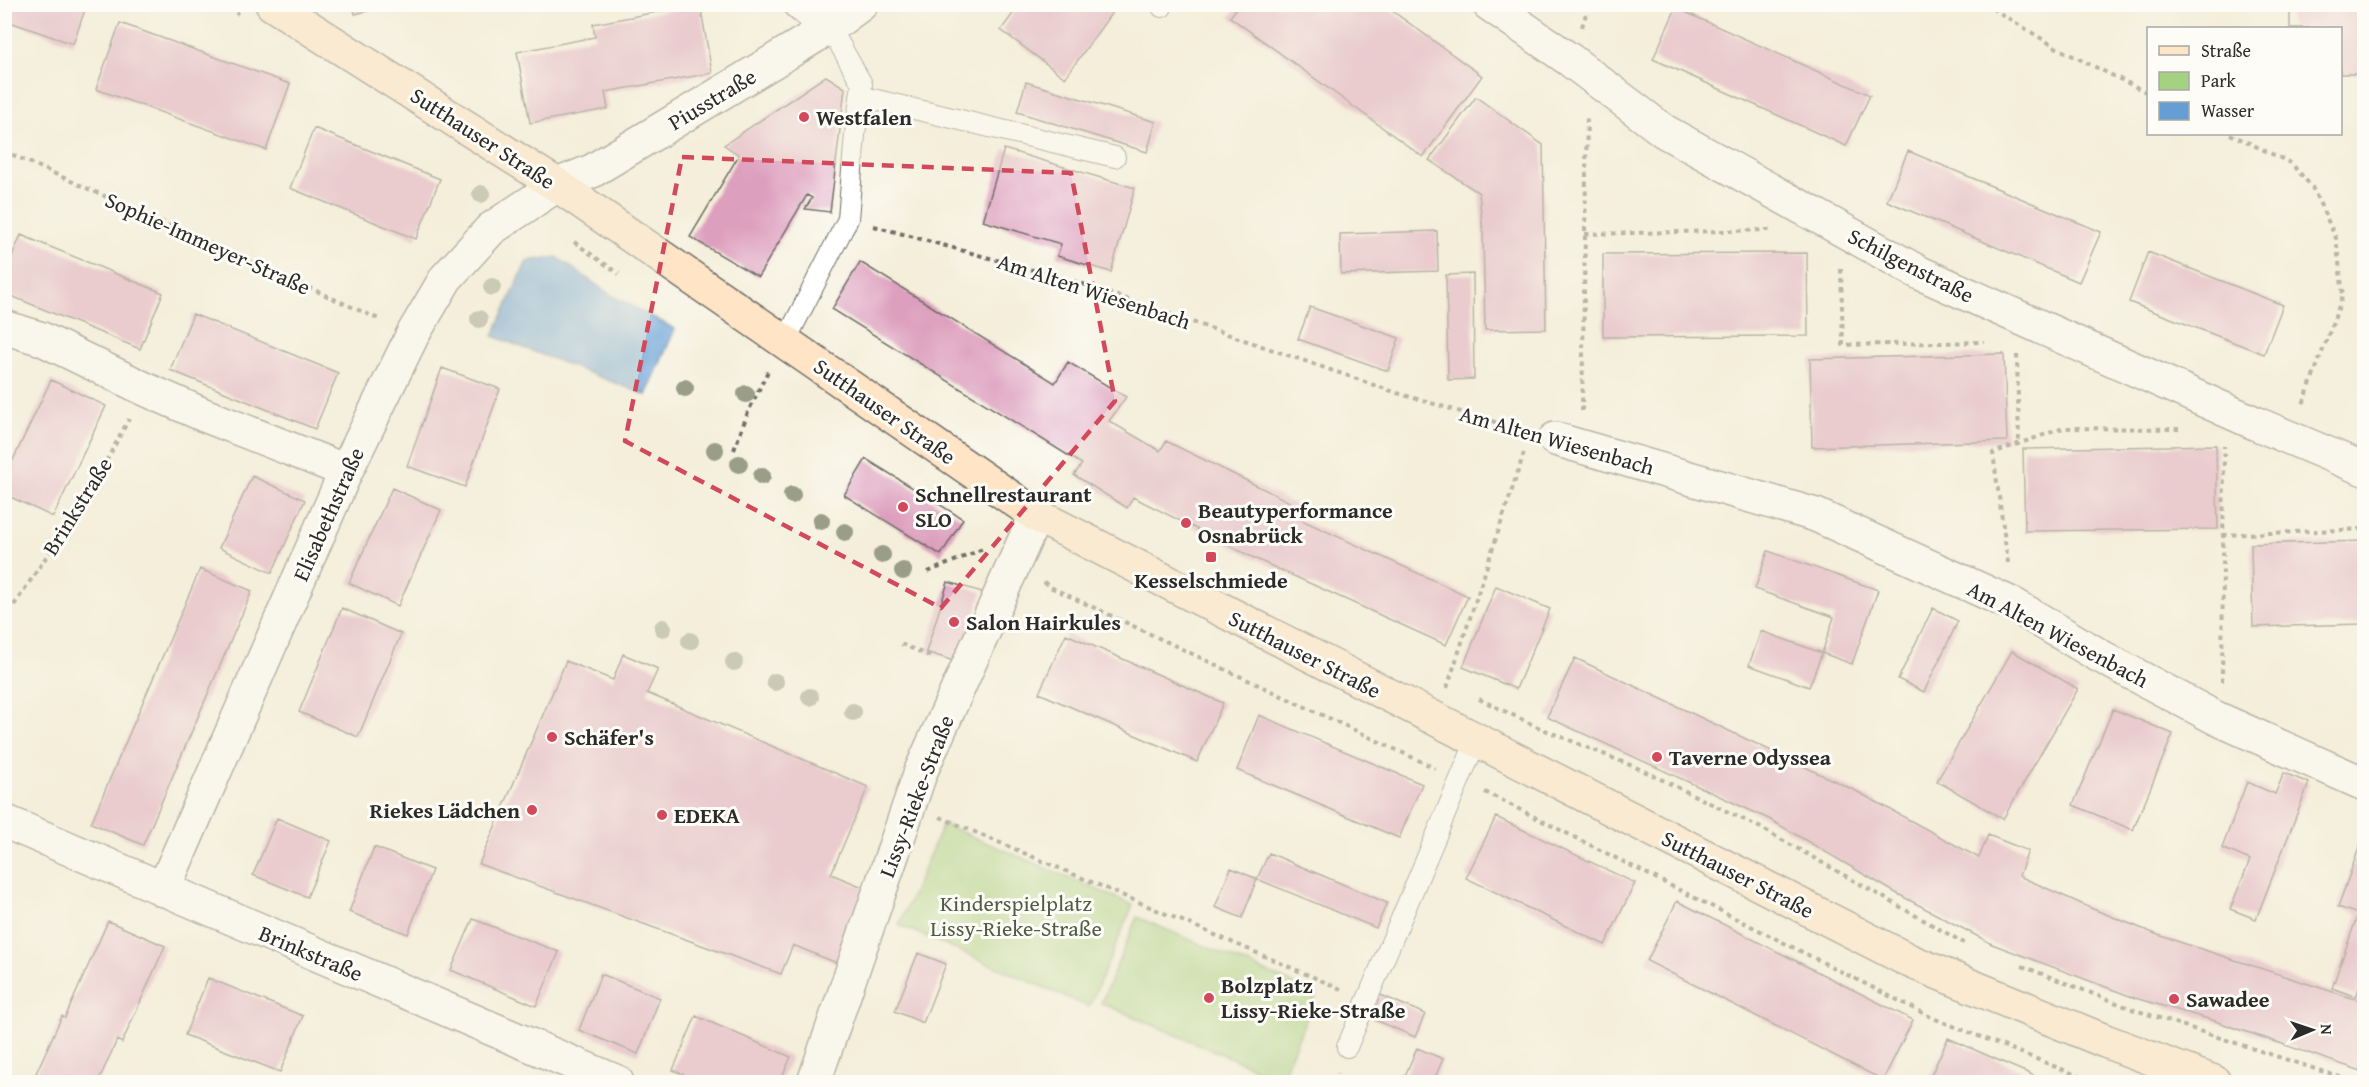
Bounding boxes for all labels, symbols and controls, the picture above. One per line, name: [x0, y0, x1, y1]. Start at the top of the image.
legend: [2147, 27, 2342, 135]
text: Straße: [2201, 37, 2251, 64]
street label: Piusstraße: [662, 60, 762, 138]
text: Park: [2201, 67, 2237, 94]
street label: Sutthauser Straße: [404, 79, 562, 197]
text: Wasser: [2201, 97, 2255, 124]
place label: Westfalen: [816, 101, 912, 133]
marker: Westfalen: [797, 110, 811, 124]
street label: Sophie-Immeyer-Straße: [100, 183, 316, 303]
street label: Schilgenstraße: [1842, 220, 1980, 310]
street label: Am Alten Wiesenbach: [993, 245, 1195, 337]
street label: Sutthauser Straße: [808, 350, 962, 472]
street label: Am Alten Wiesenbach: [1456, 397, 1659, 483]
street label: Elisabethstraße: [284, 442, 372, 586]
street label: Brinkstraße: [34, 451, 120, 561]
place label: Schnellrestaurant SLO: [915, 478, 1092, 535]
place label: Beautyperformance Osnabrück: [1198, 494, 1393, 551]
marker: Schnellrestaurant SLO: [896, 500, 910, 514]
marker: Beautyperformance Osnabrück: [1179, 516, 1193, 530]
marker: Kesselschmiede: [1204, 550, 1218, 564]
place label: Kesselschmiede: [1134, 564, 1288, 596]
street label: Am Alten Wiesenbach: [1962, 573, 2155, 696]
street label: Sutthauser Straße: [1223, 602, 1387, 706]
place label: Salon Hairkules: [966, 606, 1121, 638]
marker: Salon Hairkules: [947, 615, 961, 629]
street label: Lissy-Rieke-Straße: [870, 710, 962, 882]
place label: Schäfer's: [564, 721, 654, 753]
marker: Schäfer's: [545, 730, 559, 744]
place label: Taverne Odyssea: [1669, 741, 1832, 773]
marker: Taverne Odyssea: [1650, 750, 1664, 764]
place label: Riekes Lädchen: [370, 794, 520, 826]
place label: EDEKA: [674, 799, 740, 831]
marker: Riekes Lädchen: [525, 803, 539, 817]
marker: EDEKA: [655, 808, 669, 822]
street label: Sutthauser Straße: [1656, 822, 1820, 926]
park label: Kinderspielplatz Lissy-Rieke-Straße: [930, 887, 1102, 944]
street label: Brinkstraße: [254, 917, 368, 989]
place label: Bolzplatz Lissy-Rieke-Straße: [1221, 969, 1406, 1026]
place label: Sawadee: [2186, 983, 2270, 1015]
marker: Bolzplatz Lissy-Rieke-Straße: [1202, 991, 1216, 1005]
marker: Sawadee: [2167, 992, 2181, 1006]
north arrow: [2282, 1000, 2342, 1060]
text: N: [2315, 1024, 2339, 1036]

